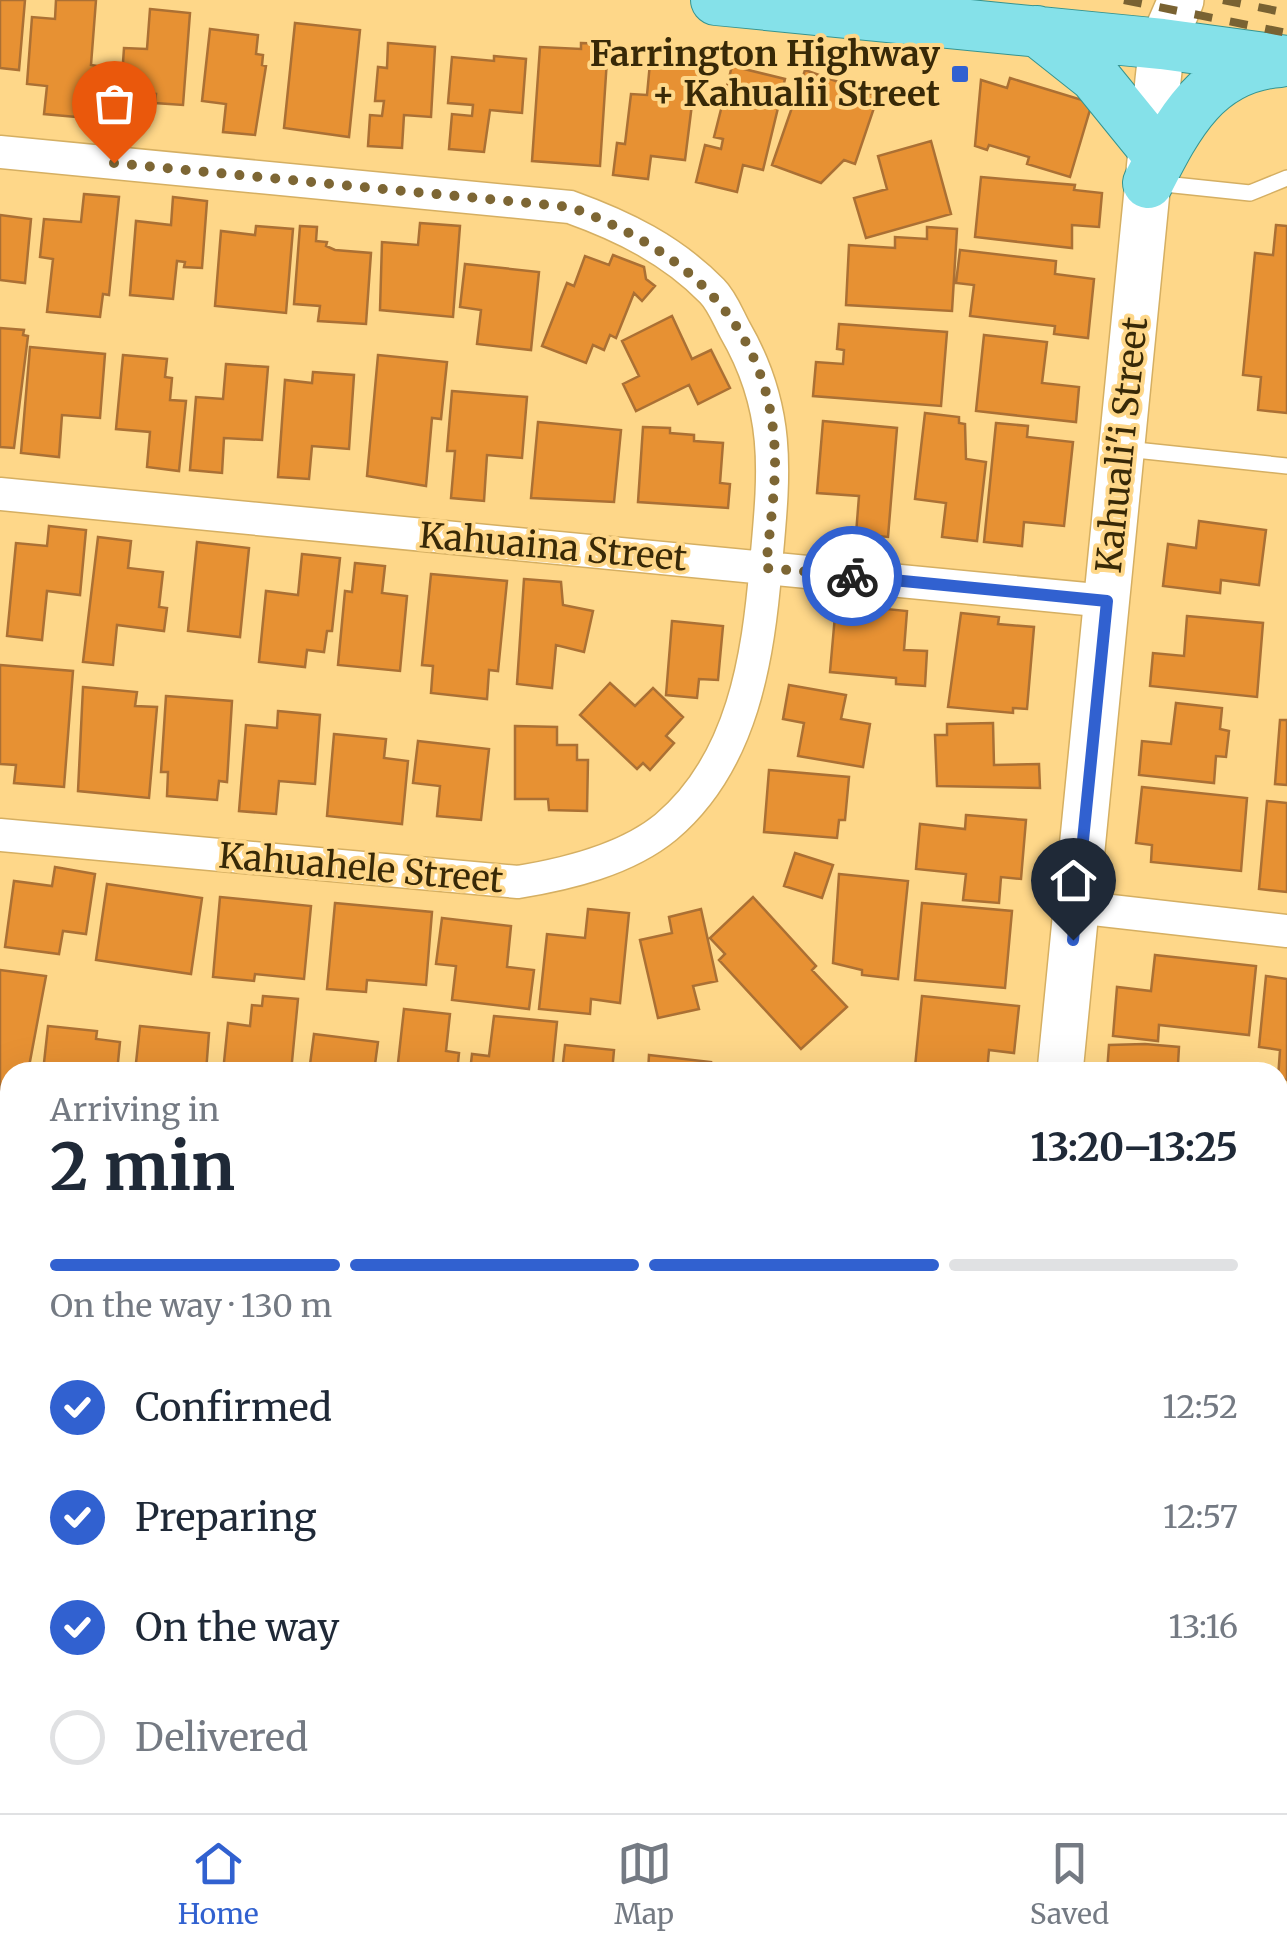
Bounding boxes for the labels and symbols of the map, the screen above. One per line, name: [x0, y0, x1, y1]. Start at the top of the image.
place label: Farrington Highway + Kahualii Street: [590, 32, 940, 116]
pin: [72, 61, 157, 164]
marker: Farrington Highway + Kahualii Street: [949, 63, 971, 85]
street label: Kahuali'i Street: [1087, 315, 1157, 575]
street label: Kahuaina Street: [417, 513, 689, 581]
courier: [802, 526, 902, 626]
street label: Kahuahele Street: [217, 834, 505, 902]
pin: [1031, 838, 1116, 941]

